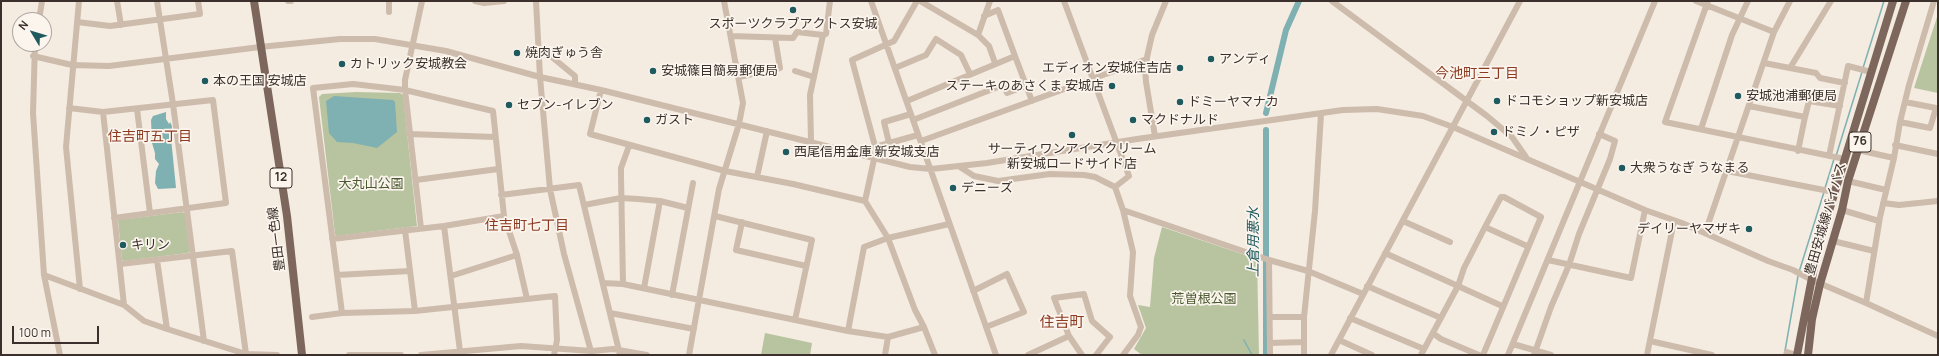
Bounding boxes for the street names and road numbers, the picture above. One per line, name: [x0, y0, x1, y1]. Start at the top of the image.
road number: 76: [1849, 132, 1871, 152]
street label: 豊田安城線バイパス: [1802, 161, 1850, 277]
road number: 12: [270, 168, 292, 188]
street label: 豊田一色線: [265, 206, 289, 272]

